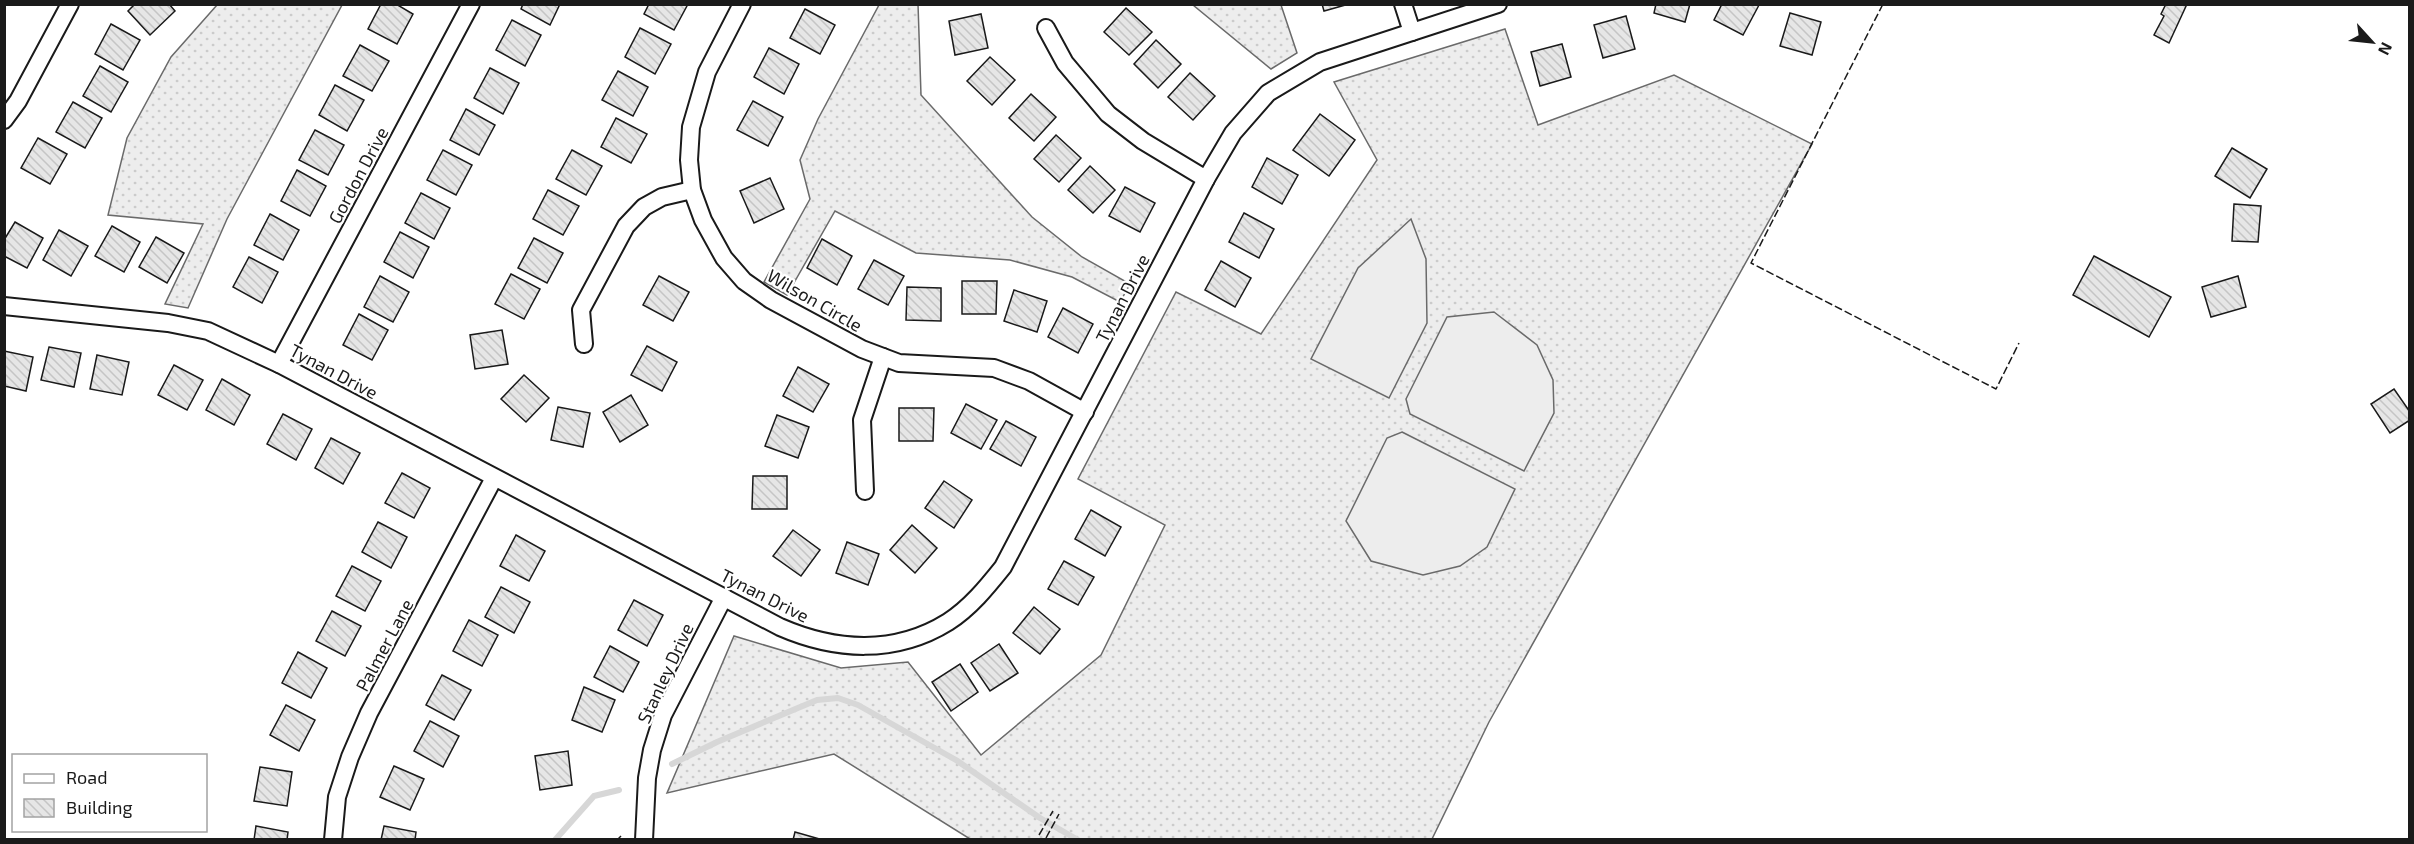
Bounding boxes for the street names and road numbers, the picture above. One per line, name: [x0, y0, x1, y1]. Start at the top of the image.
street label: Gordon Drive: [323, 123, 393, 227]
street label: Tynan Drive: [1090, 250, 1154, 346]
street label: Wilson Circle: [763, 264, 867, 336]
street label: Tynan Drive: [286, 339, 382, 403]
street label: Tynan Drive: [717, 563, 813, 627]
street label: Palmer Lane: [351, 595, 417, 695]
street label: Stanley Drive: [632, 619, 698, 727]

